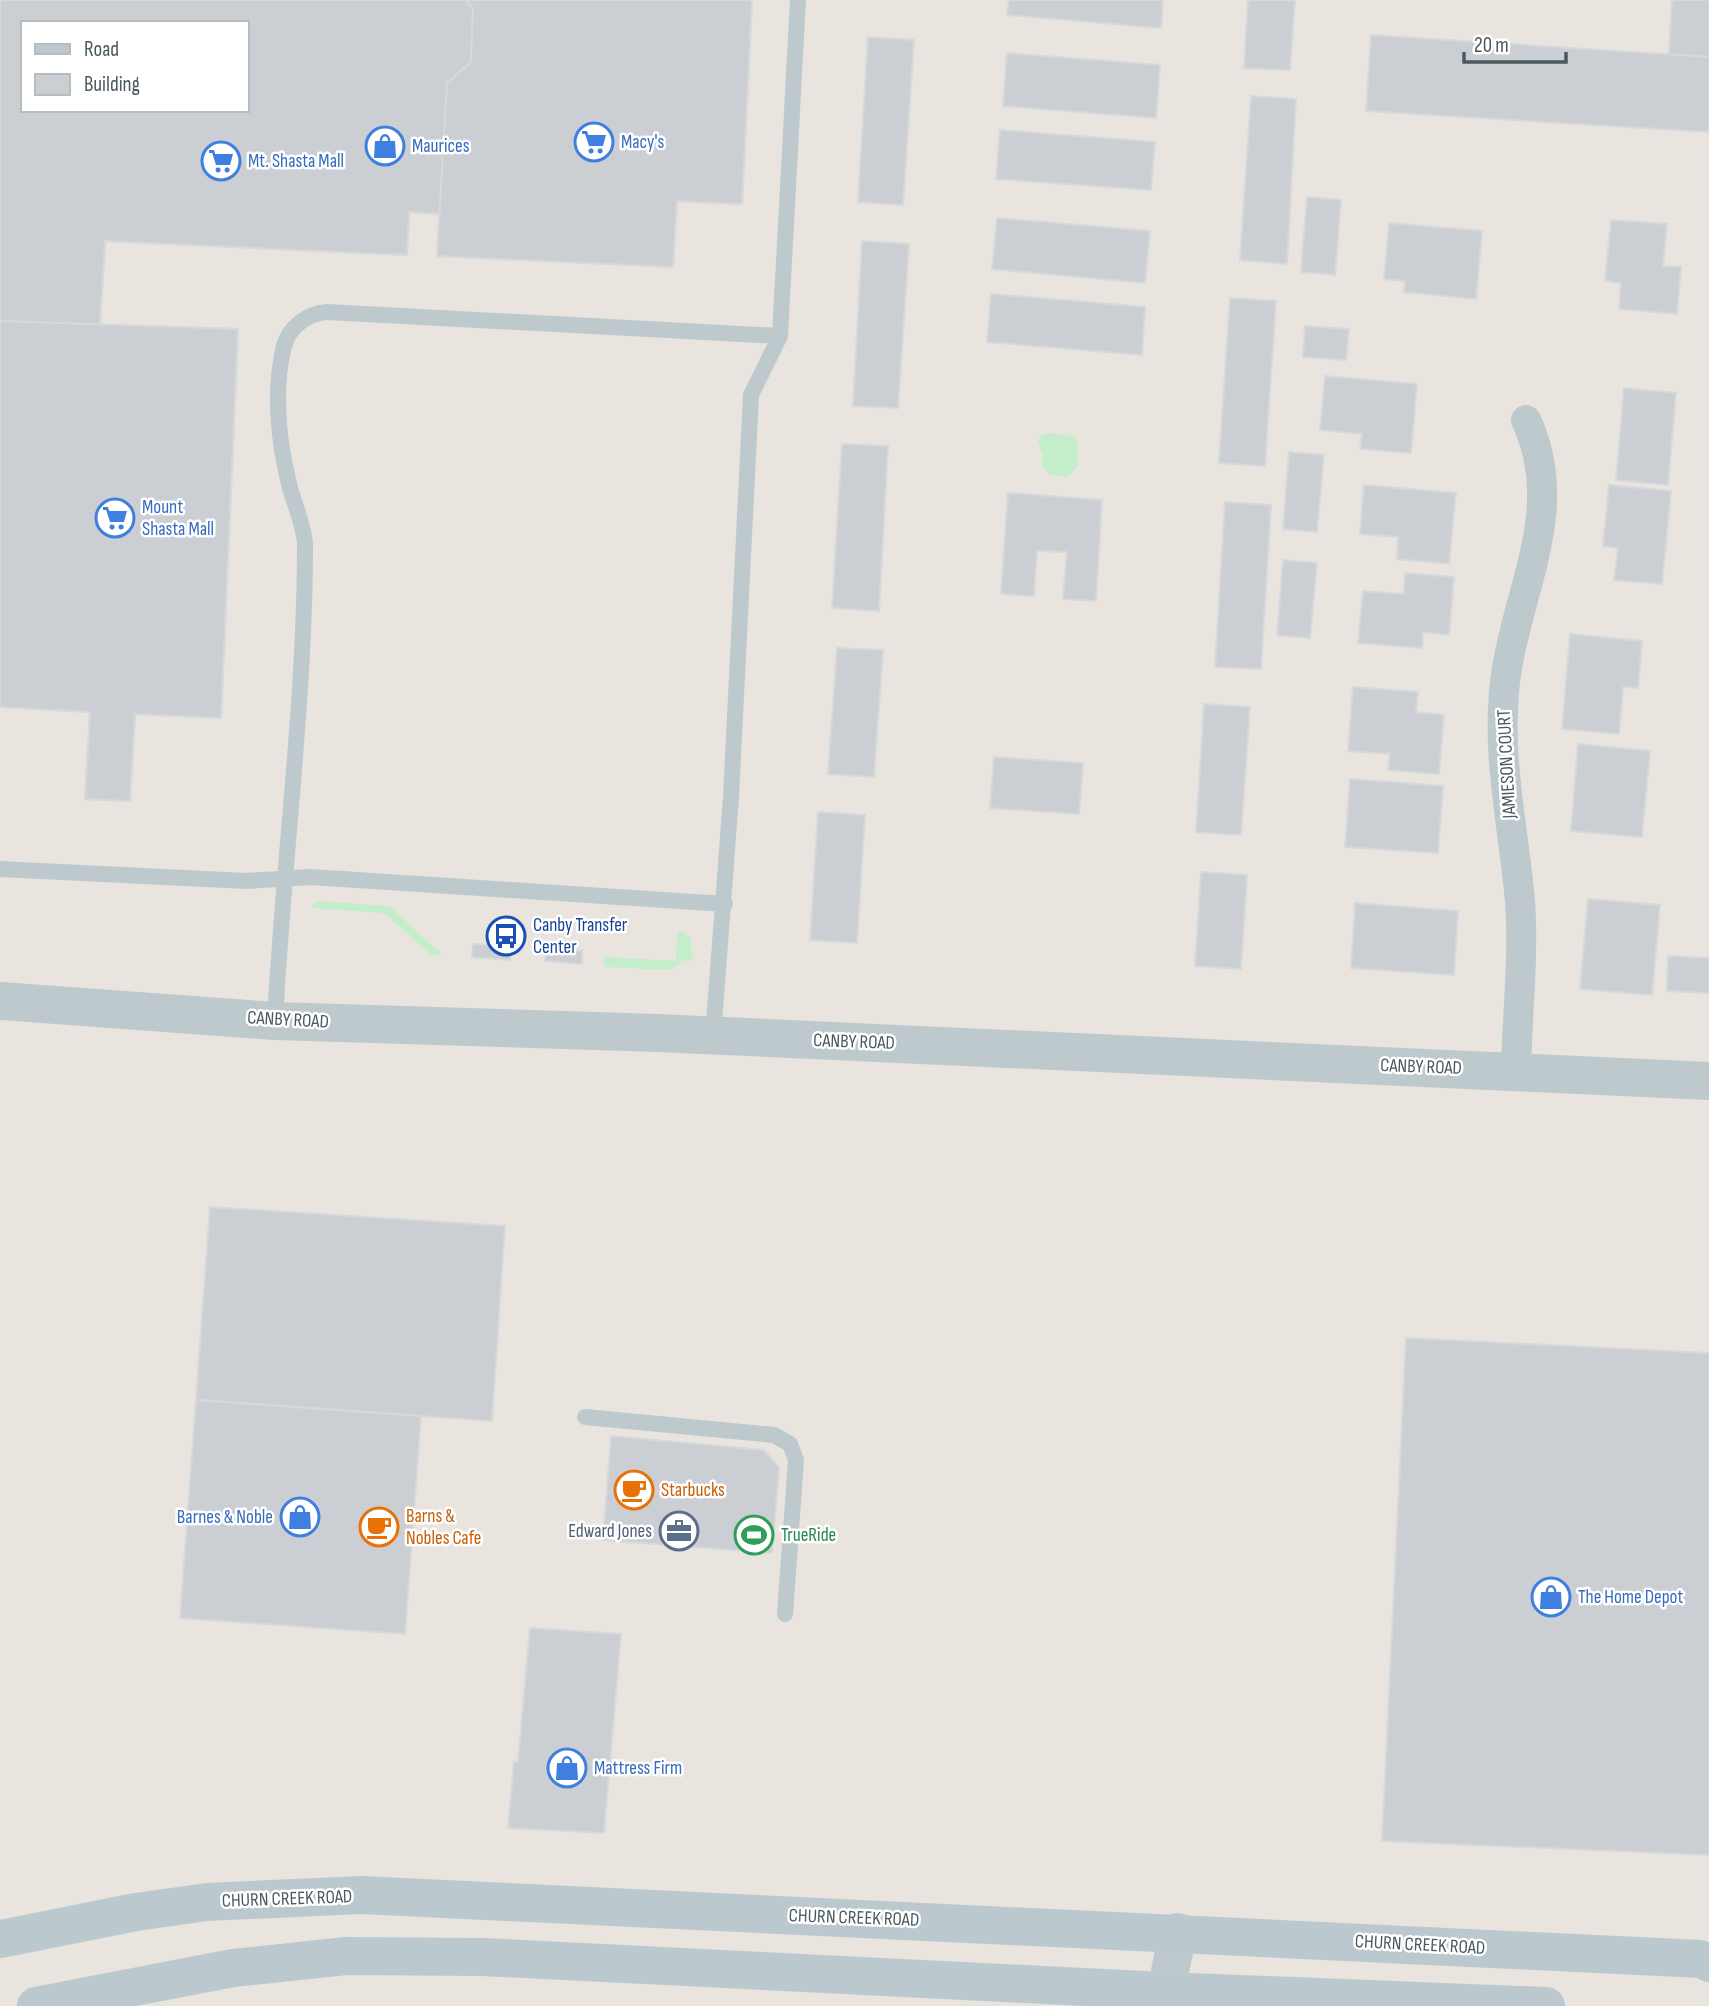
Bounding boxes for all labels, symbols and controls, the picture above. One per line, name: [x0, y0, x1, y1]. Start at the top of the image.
legend: [21, 21, 248, 112]
scale bar: [1464, 21, 1566, 65]
text: 20 m: [1474, 33, 1509, 58]
text: Road: [84, 37, 119, 62]
text: Building: [84, 72, 140, 97]
supermarket icon: Macy's: [573, 121, 615, 163]
shop icon: Maurices: [364, 125, 406, 167]
place label: Macy's: [621, 131, 664, 154]
place label: Maurices: [412, 135, 470, 158]
supermarket icon: Mt. Shasta Mall: [200, 140, 242, 182]
place label: Mt. Shasta Mall: [248, 150, 344, 173]
place label: Mount Shasta Mall: [142, 496, 214, 541]
supermarket icon: Mount Shasta Mall: [94, 497, 136, 539]
street label: JAMIESON COURT: [1493, 709, 1521, 820]
place label: Canby Transfer Center: [533, 914, 628, 959]
bus stop icon: Canby Transfer Center: [485, 915, 527, 957]
street label: CANBY ROAD: [247, 1006, 329, 1034]
street label: CANBY ROAD: [813, 1029, 895, 1055]
street label: CANBY ROAD: [1380, 1054, 1462, 1080]
cafe icon: Starbucks: [613, 1469, 655, 1511]
place label: Starbucks: [661, 1479, 725, 1502]
shop icon: Barnes & Noble: [279, 1496, 321, 1538]
place label: Barns & Nobles Cafe: [406, 1505, 481, 1550]
place label: Barnes & Noble: [177, 1506, 273, 1529]
cafe icon: Barns & Nobles Cafe: [358, 1506, 400, 1548]
office icon: Edward Jones: [658, 1510, 700, 1552]
sports icon: TrueRide: [733, 1514, 775, 1556]
place label: Edward Jones: [568, 1520, 652, 1543]
place label: TrueRide: [781, 1524, 836, 1547]
shop icon: The Home Depot: [1530, 1576, 1572, 1618]
place label: The Home Depot: [1578, 1586, 1683, 1609]
shop icon: Mattress Firm: [546, 1747, 588, 1789]
place label: Mattress Firm: [594, 1757, 682, 1780]
street label: CHURN CREEK ROAD: [221, 1885, 353, 1913]
street label: CHURN CREEK ROAD: [788, 1904, 920, 1932]
street label: CHURN CREEK ROAD: [1354, 1930, 1486, 1960]

